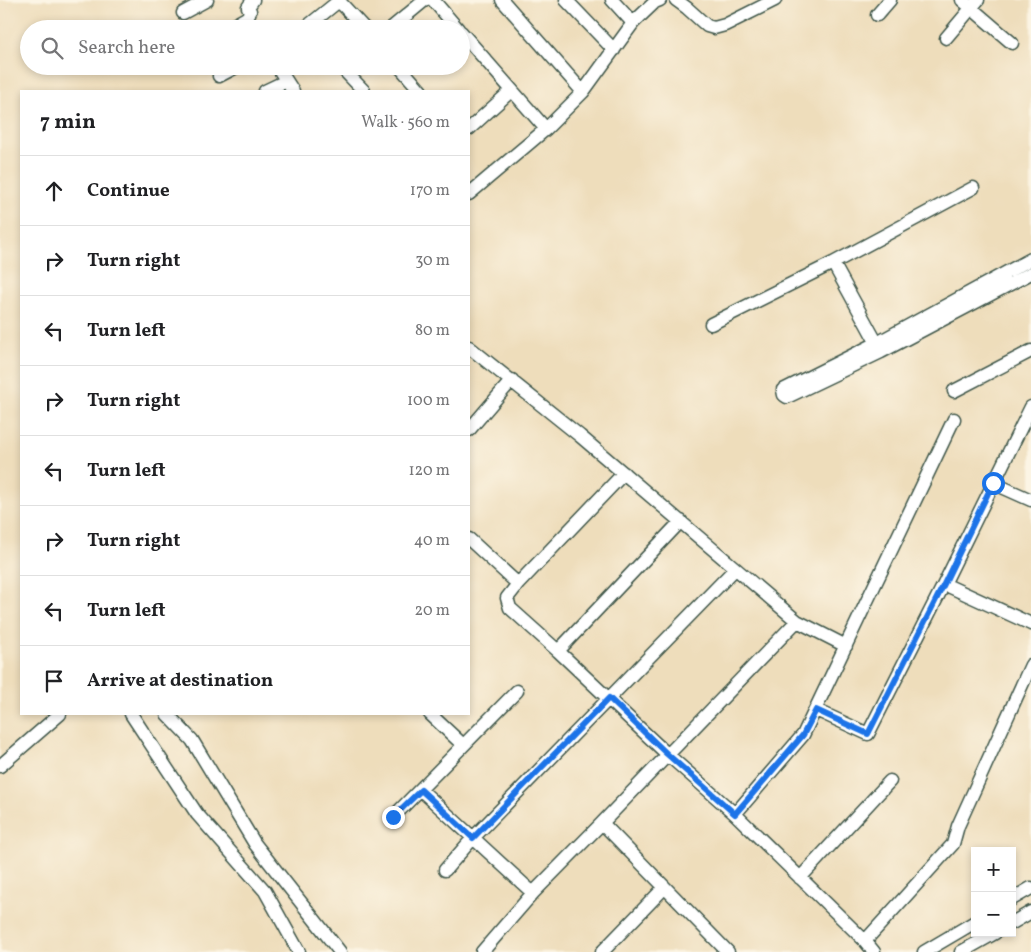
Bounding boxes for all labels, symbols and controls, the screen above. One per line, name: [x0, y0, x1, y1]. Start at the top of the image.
search box: [20, 20, 470, 75]
icon: search: [38, 34, 66, 62]
text: Search here: [78, 35, 175, 61]
text: 7 min: [40, 108, 96, 137]
text: Walk · 560 m: [361, 112, 450, 134]
icon: ahead: [40, 177, 68, 205]
text: Continue: [87, 178, 170, 204]
text: 170 m: [410, 180, 450, 202]
icon: right: [40, 247, 68, 275]
text: Turn right: [87, 248, 180, 274]
text: 30 m: [415, 250, 450, 272]
icon: left: [40, 317, 68, 345]
text: Turn left: [87, 318, 166, 344]
text: 80 m: [415, 320, 450, 342]
icon: right: [40, 387, 68, 415]
text: Turn right: [87, 388, 180, 414]
text: 100 m: [407, 390, 450, 412]
icon: left: [40, 457, 68, 485]
text: Turn left: [87, 458, 166, 484]
text: 120 m: [408, 460, 450, 482]
route start: [982, 472, 1005, 495]
icon: right: [40, 527, 68, 555]
text: Turn right: [87, 528, 180, 554]
text: 40 m: [414, 530, 450, 552]
icon: left: [40, 597, 68, 625]
text: Turn left: [87, 598, 166, 624]
text: 20 m: [415, 600, 450, 622]
icon: arrive: [40, 667, 68, 695]
text: Arrive at destination: [87, 668, 273, 694]
route end: [382, 806, 405, 829]
map controls: [971, 847, 1016, 937]
button: +: [971, 847, 1016, 892]
button: −: [971, 892, 1016, 937]

